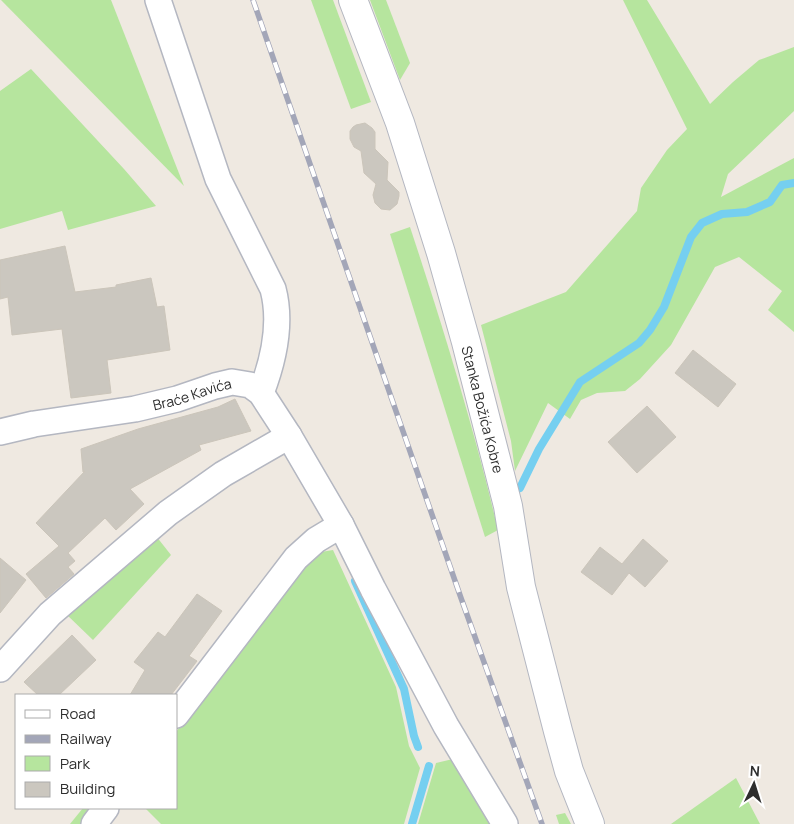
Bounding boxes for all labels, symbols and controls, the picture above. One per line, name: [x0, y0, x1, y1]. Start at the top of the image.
street label: Stanka Božića Kobre: [458, 344, 509, 475]
street label: Braće Kavića: [151, 373, 233, 414]
legend: [15, 694, 178, 809]
text: Road: [60, 703, 96, 724]
text: Railway: [60, 728, 112, 749]
text: Park: [60, 753, 90, 774]
north arrow: [729, 759, 779, 809]
text: N: [749, 761, 761, 780]
text: Building: [60, 778, 115, 799]

